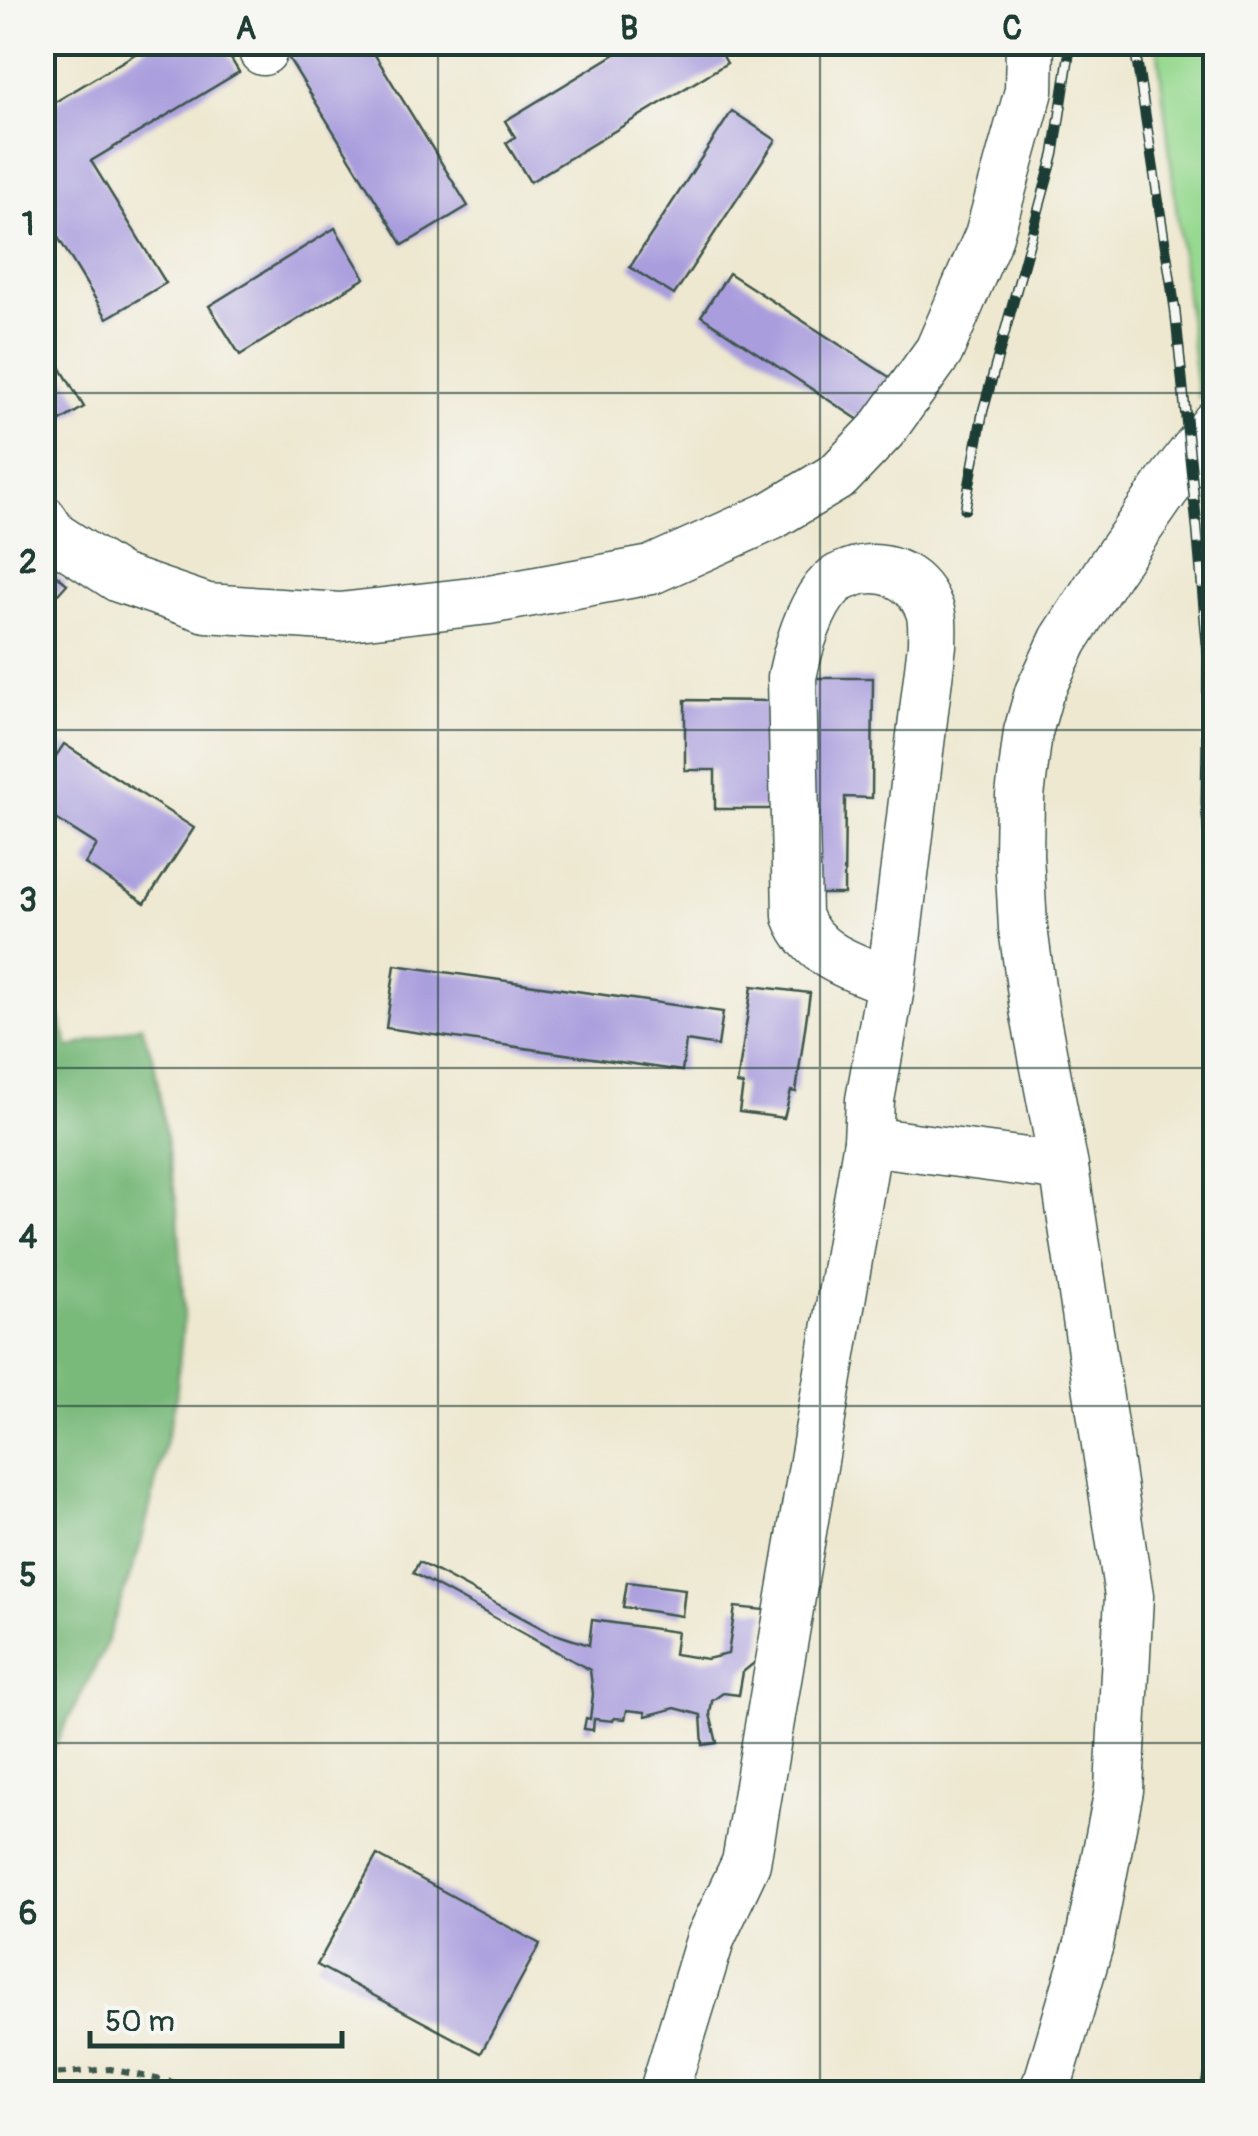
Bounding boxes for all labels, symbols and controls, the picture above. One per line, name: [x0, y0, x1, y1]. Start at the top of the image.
text: A: [236, 9, 257, 49]
text: B: [620, 9, 638, 49]
text: C: [1002, 9, 1022, 49]
text: 1: [22, 205, 34, 245]
text: 2: [19, 543, 37, 583]
text: 3: [19, 881, 37, 921]
text: 4: [19, 1218, 38, 1258]
text: 5: [19, 1556, 37, 1596]
text: 6: [19, 1894, 37, 1934]
scale bar: [90, 1986, 342, 2048]
text: 50 m: [105, 2003, 175, 2040]

